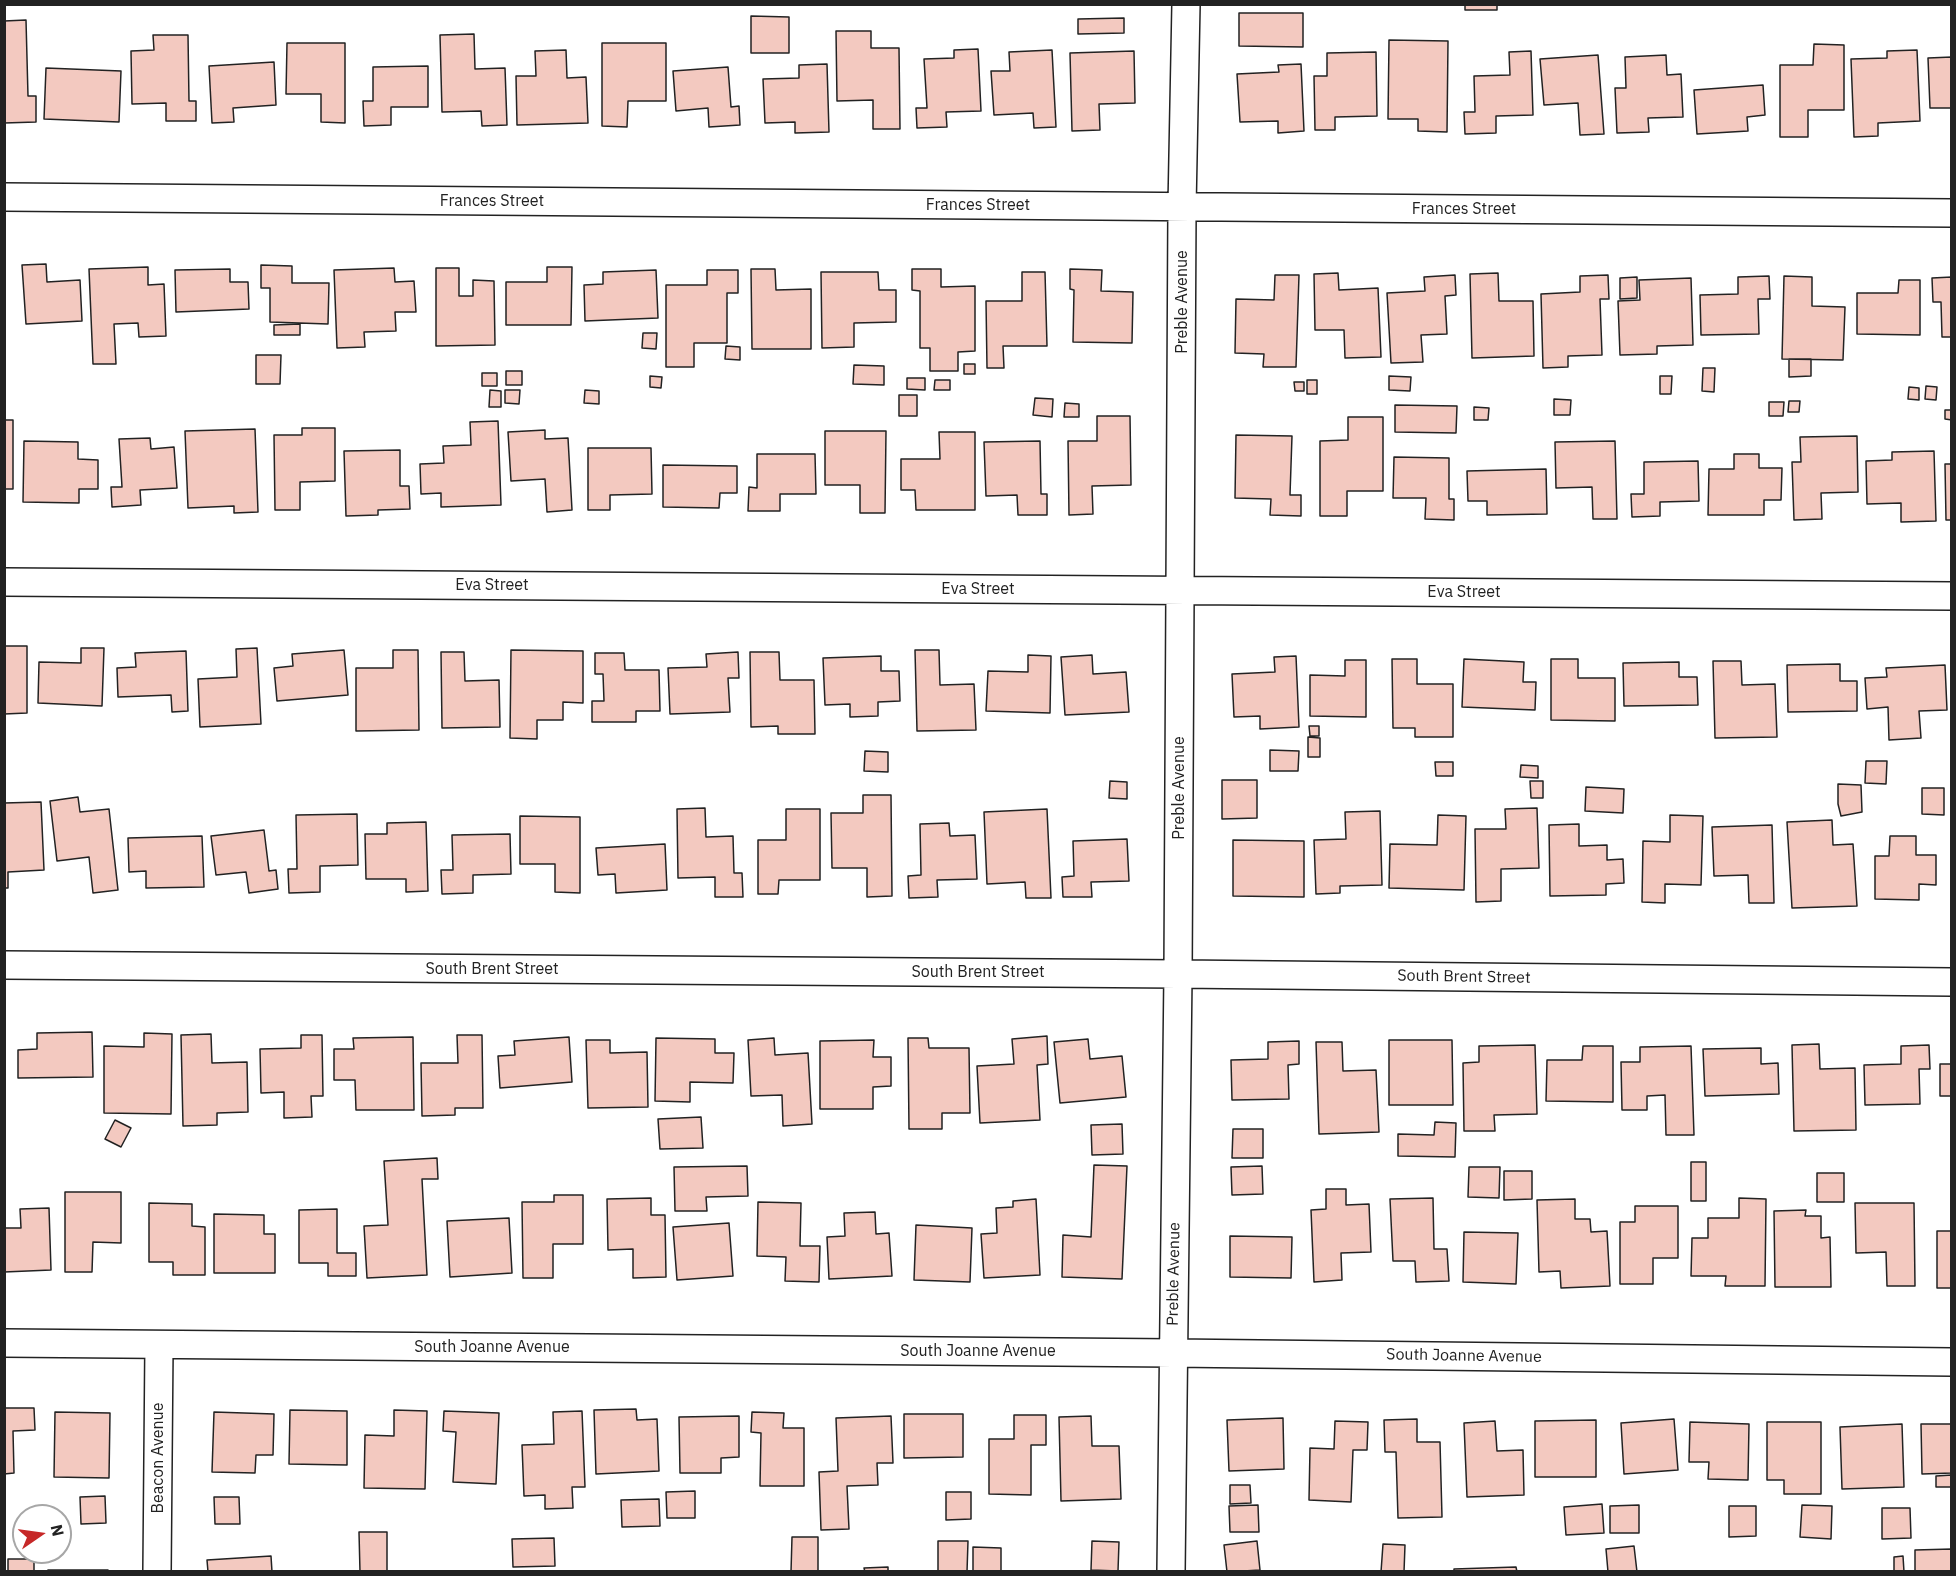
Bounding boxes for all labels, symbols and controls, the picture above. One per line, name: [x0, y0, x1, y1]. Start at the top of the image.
street label: Frances Street: [440, 191, 544, 211]
street label: Frances Street: [926, 195, 1030, 215]
street label: Frances Street: [1412, 199, 1516, 219]
street label: Preble Avenue: [1172, 250, 1192, 354]
street label: Eva Street: [455, 575, 529, 595]
street label: Eva Street: [941, 579, 1015, 599]
street label: Eva Street: [1427, 582, 1501, 602]
street label: Preble Avenue: [1169, 736, 1189, 840]
street label: South Brent Street: [425, 959, 559, 979]
street label: South Brent Street: [911, 962, 1045, 982]
street label: South Brent Street: [1397, 966, 1531, 988]
street label: Preble Avenue: [1163, 1222, 1185, 1326]
street label: South Joanne Avenue: [414, 1337, 570, 1357]
street label: South Joanne Avenue: [900, 1341, 1056, 1361]
street label: South Joanne Avenue: [1386, 1345, 1542, 1367]
street label: Beacon Avenue: [148, 1403, 168, 1513]
north arrow: [12, 1504, 72, 1564]
text: N: [47, 1523, 69, 1538]

